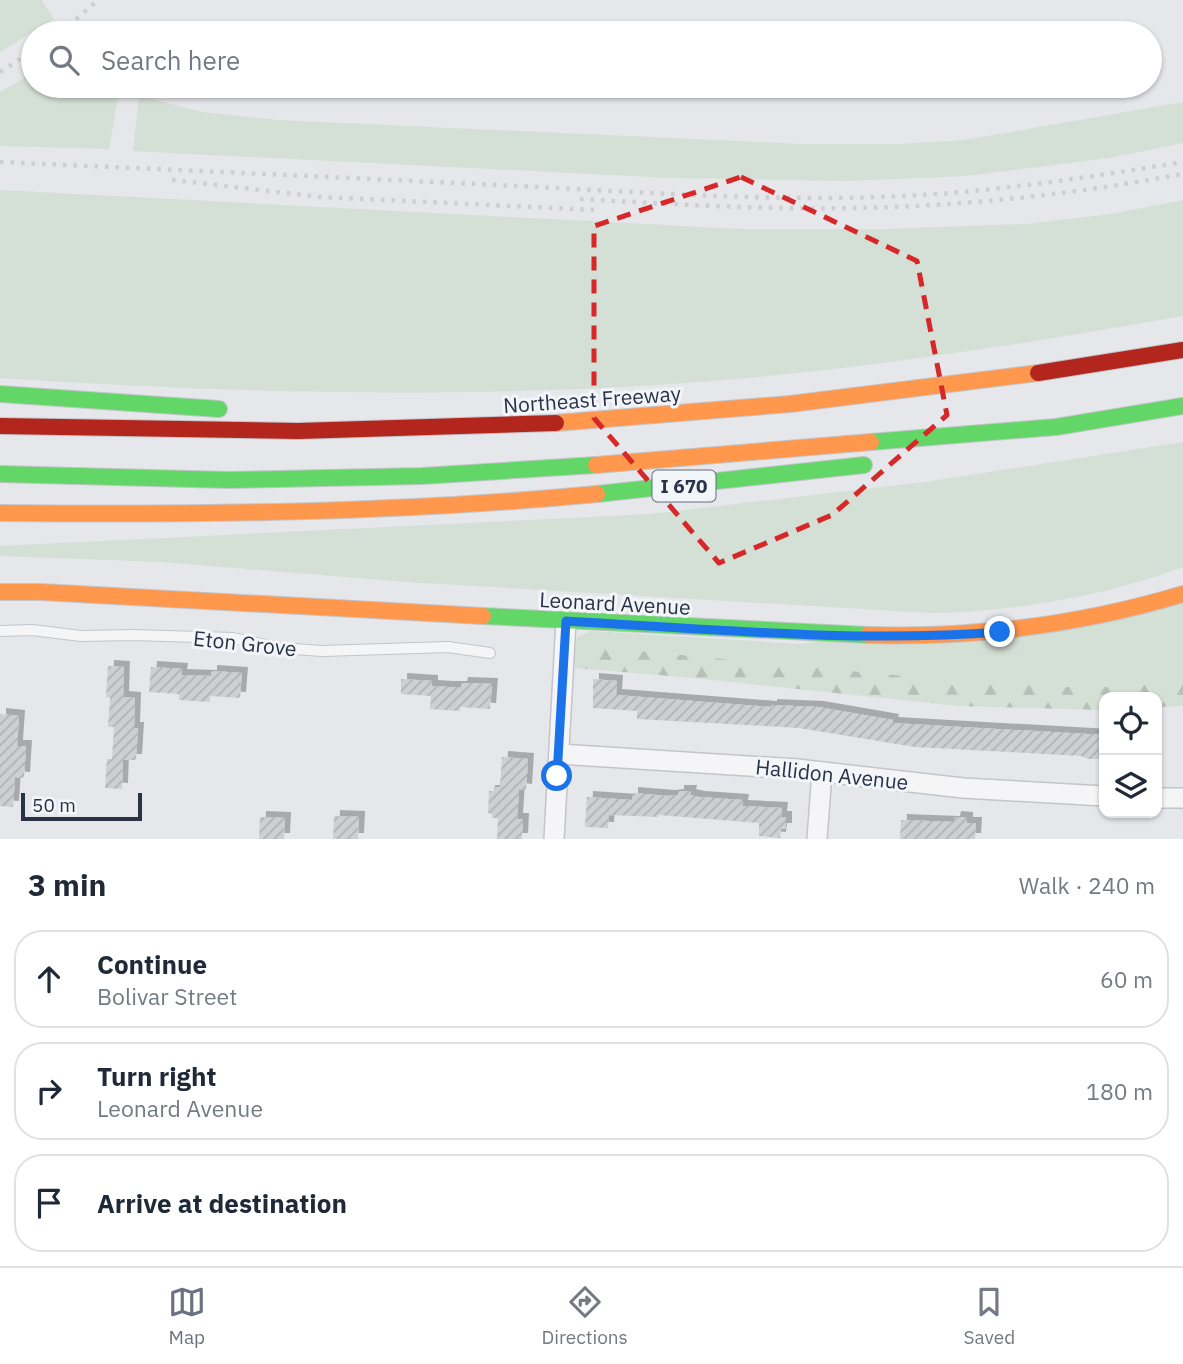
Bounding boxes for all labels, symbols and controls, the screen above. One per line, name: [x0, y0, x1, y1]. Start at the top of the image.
search box: [21, 21, 1162, 98]
icon: search: [45, 41, 83, 79]
text: Search here: [101, 43, 240, 77]
street label: Northeast Freeway: [502, 379, 682, 419]
road number: I 670: [652, 471, 716, 502]
street label: Leonard Avenue: [539, 585, 691, 621]
route end: [984, 616, 1015, 647]
street label: Eton Grove: [192, 624, 298, 662]
map controls: [1099, 692, 1162, 818]
button: locate: [1099, 692, 1162, 755]
street label: Hallidon Avenue: [754, 752, 910, 796]
button: layers: [1099, 755, 1162, 818]
route start: [541, 760, 572, 791]
scale bar: [21, 790, 142, 822]
text: 50 m: [32, 793, 76, 817]
text: 3 min: [28, 865, 106, 904]
text: Walk · 240 m: [1019, 870, 1155, 900]
text: Continue: [97, 947, 207, 981]
icon: ahead: [30, 960, 68, 998]
text: 60 m: [1100, 964, 1153, 994]
text: Bolivar Street: [97, 981, 237, 1011]
text: Turn right: [97, 1059, 216, 1093]
icon: right: [30, 1072, 68, 1110]
text: 180 m: [1086, 1076, 1153, 1106]
text: Leonard Avenue: [97, 1093, 263, 1123]
icon: arrive: [30, 1184, 68, 1222]
text: Arrive at destination: [97, 1186, 347, 1220]
tab: Map: [168, 1283, 206, 1349]
tab: Directions: [541, 1283, 628, 1349]
tab: Saved: [964, 1283, 1015, 1349]

